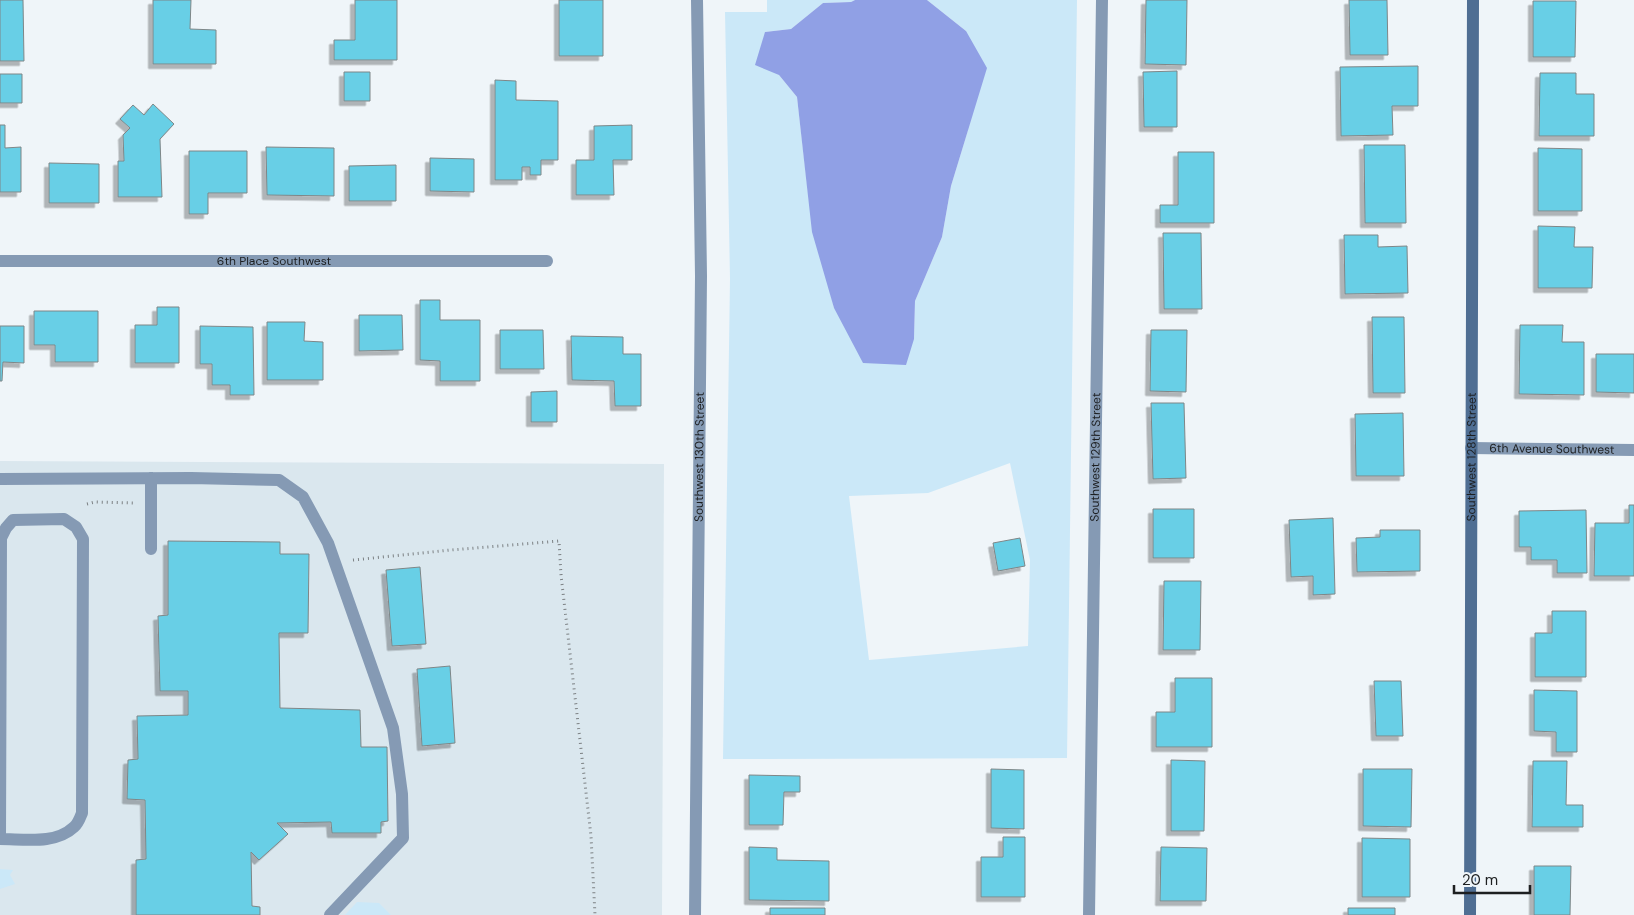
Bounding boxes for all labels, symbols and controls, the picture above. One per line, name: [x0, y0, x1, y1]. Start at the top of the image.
street label: 6th Place Southwest: [217, 253, 331, 269]
street label: Southwest 130th Street: [691, 392, 708, 522]
street label: Southwest 129th Street: [1087, 392, 1104, 522]
street label: Southwest 128th Street: [1463, 392, 1480, 521]
street label: 6th Avenue Southwest: [1489, 440, 1615, 458]
scale bar: [1454, 862, 1530, 894]
text: 20 m: [1462, 870, 1498, 890]

